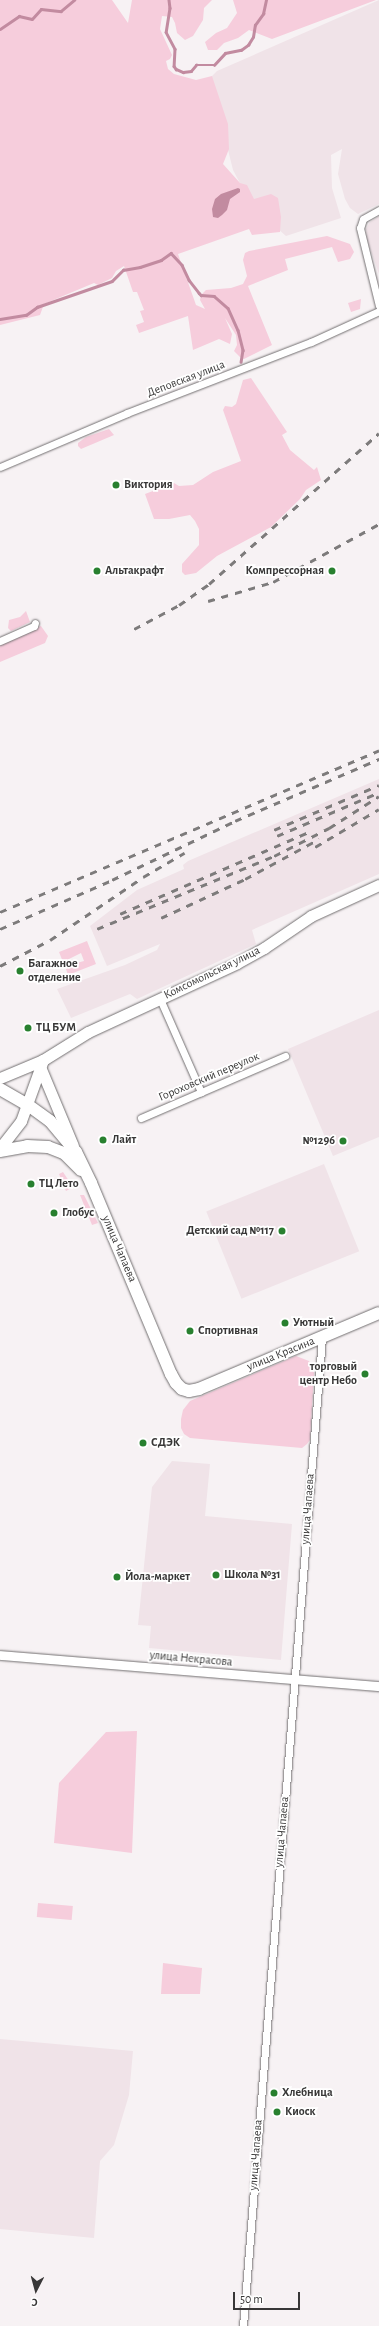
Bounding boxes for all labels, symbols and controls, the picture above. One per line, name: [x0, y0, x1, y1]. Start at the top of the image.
street label: Деповская улица: [145, 358, 227, 400]
place label: Виктория: [124, 478, 173, 492]
marker: Виктория: [111, 480, 121, 490]
place label: Альтакрафт: [105, 564, 164, 578]
place label: Компрессорная: [245, 564, 324, 578]
marker: Альтакрафт: [92, 566, 102, 576]
marker: Компрессорная: [327, 566, 337, 576]
street label: Комсомольская улица: [161, 943, 263, 1003]
place label: Багажное отделение: [28, 957, 81, 985]
marker: Багажное отделение: [15, 966, 25, 976]
place label: ТЦ БУМ: [36, 1021, 76, 1035]
marker: ТЦ БУМ: [23, 1023, 33, 1033]
street label: Гороховский переулок: [157, 1049, 261, 1105]
place label: Лайт: [112, 1133, 136, 1147]
marker: Лайт: [97, 1134, 109, 1146]
place label: №1296: [303, 1134, 335, 1148]
marker: №1296: [338, 1136, 348, 1146]
place label: ТЦ Лето: [39, 1177, 79, 1191]
marker: ТЦ Лето: [26, 1179, 36, 1189]
place label: Глобус: [62, 1206, 94, 1220]
marker: Глобус: [49, 1208, 59, 1218]
street label: улица Чапаева: [98, 1213, 140, 1285]
place label: Детский сад №117: [186, 1224, 274, 1238]
marker: Детский сад №117: [277, 1226, 287, 1236]
place label: Уютный: [293, 1316, 334, 1330]
marker: Уютный: [280, 1318, 290, 1328]
place label: Спортивная: [198, 1324, 258, 1338]
marker: Спортивная: [185, 1326, 195, 1336]
street label: улица Красина: [245, 1334, 317, 1374]
place label: торговый центр Небо: [299, 1360, 357, 1388]
marker: торговый центр Небо: [360, 1369, 370, 1379]
place label: СДЭК: [151, 1436, 180, 1450]
marker: СДЭК: [138, 1438, 148, 1448]
street label: улица Чапаева: [298, 1473, 318, 1545]
place label: Школа №31: [224, 1568, 281, 1582]
place label: Йола-маркет: [125, 1570, 190, 1584]
marker: Школа №31: [211, 1570, 221, 1580]
marker: Йола-маркет: [112, 1572, 122, 1582]
street label: улица Некрасова: [149, 1648, 233, 1670]
street label: улица Чапаева: [272, 1796, 292, 1868]
place label: Хлебница: [282, 2086, 333, 2100]
marker: Хлебница: [269, 2088, 279, 2098]
place label: Киоск: [285, 2105, 315, 2119]
marker: Киоск: [272, 2107, 282, 2117]
street label: улица Чапаева: [246, 2119, 266, 2191]
north arrow: [16, 2270, 56, 2310]
scale bar: [235, 2284, 302, 2310]
text: 50 m: [240, 2293, 263, 2305]
text: С: [31, 2297, 38, 2308]

